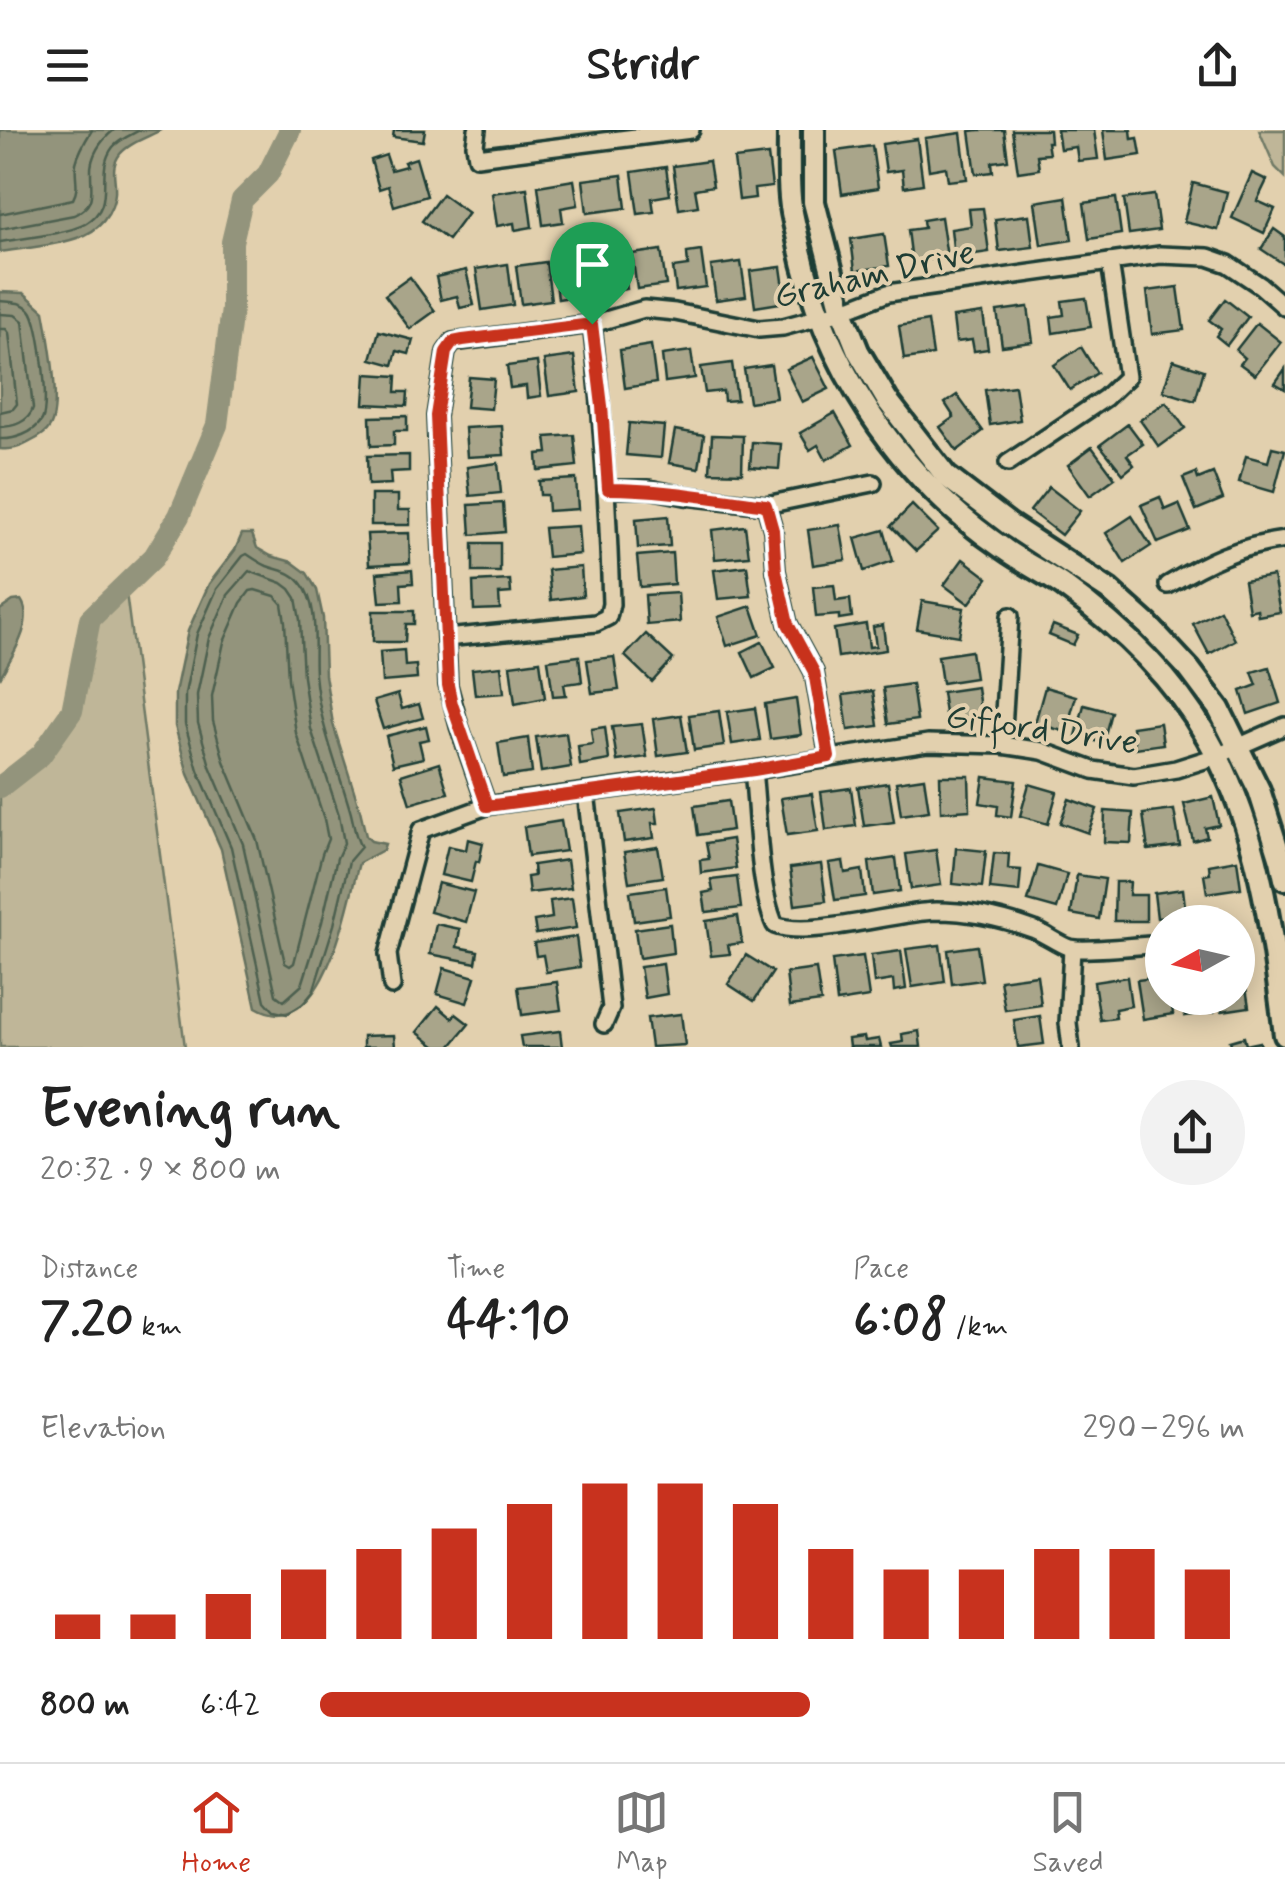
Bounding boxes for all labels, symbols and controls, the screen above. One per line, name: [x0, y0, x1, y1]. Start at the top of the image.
text: Stridr: [586, 36, 699, 95]
icon: menu: [40, 38, 95, 93]
icon: share: [1190, 38, 1245, 93]
pin: [550, 222, 635, 325]
street label: Graham Drive: [769, 230, 979, 320]
icon: arrive: [565, 237, 620, 292]
street label: Gifford Drive: [942, 694, 1141, 769]
north arrow: [1145, 905, 1255, 1015]
map controls: [1145, 905, 1255, 1015]
text: Evening run: [40, 1075, 340, 1147]
button: share: [1140, 1080, 1245, 1185]
text: 20:32 · 9 × 800 m: [40, 1149, 281, 1191]
text: Distance: [40, 1251, 138, 1288]
text: Time: [447, 1251, 505, 1288]
text: Pace: [853, 1251, 909, 1288]
text: 7.20: [40, 1288, 134, 1354]
text: 44:10: [447, 1288, 570, 1354]
text: 6:08: [853, 1288, 948, 1354]
text: km: [134, 1309, 182, 1346]
text: /km: [948, 1309, 1008, 1346]
text: Elevation: [40, 1407, 166, 1449]
text: 290–296 m: [1082, 1407, 1245, 1449]
text: 800 m: [40, 1684, 130, 1726]
text: 6:42: [200, 1684, 260, 1726]
tab: Home: [182, 1785, 251, 1882]
tab: Map: [614, 1785, 669, 1882]
tab: Saved: [1033, 1785, 1103, 1882]

